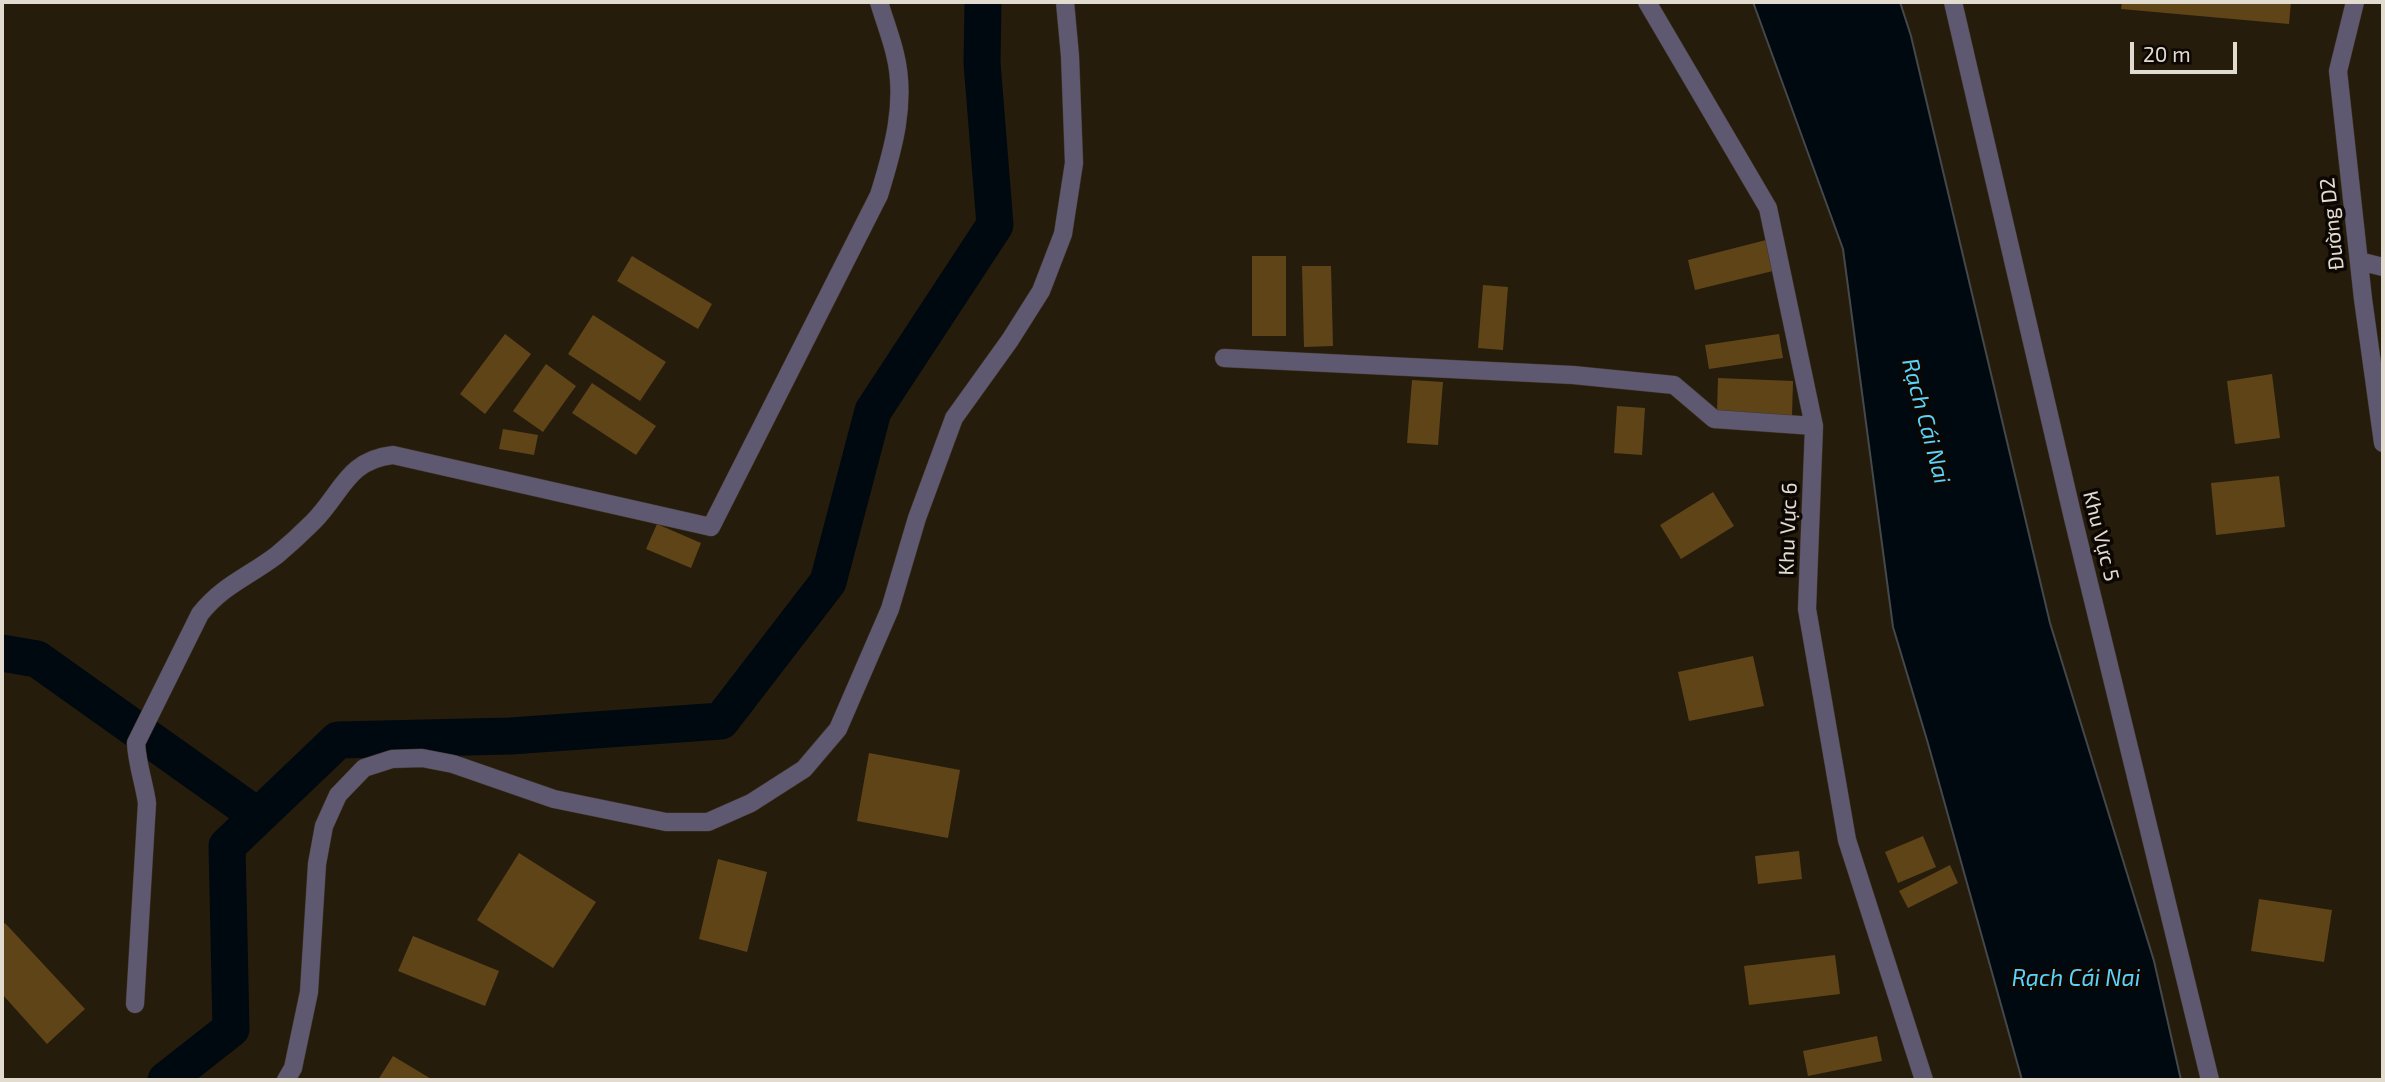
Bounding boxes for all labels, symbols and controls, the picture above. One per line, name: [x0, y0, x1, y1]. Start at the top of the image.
scale bar: [2133, 28, 2240, 72]
text: 20 m: [2143, 41, 2191, 66]
street label: Đường D2: [2315, 176, 2349, 272]
water label: Rạch Cái Nai: [1896, 355, 1956, 487]
street label: Khu Vực 6: [1774, 482, 1802, 576]
street label: Khu Vực 5: [2078, 488, 2124, 584]
water label: Rạch Cái Nai: [2012, 964, 2140, 992]

